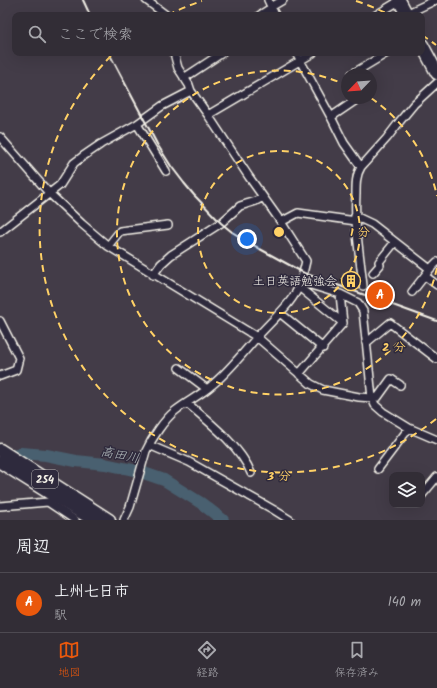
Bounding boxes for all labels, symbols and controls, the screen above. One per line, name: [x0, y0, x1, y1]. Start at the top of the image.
search box: [12, 12, 425, 56]
icon: search: [26, 23, 48, 45]
text: ここで検索: [58, 23, 133, 47]
north arrow: [341, 68, 377, 104]
text: 1 分: [350, 223, 370, 242]
centre of rings: [272, 225, 286, 239]
your location: [237, 229, 257, 249]
building icon: 土日英語勉強会: [340, 270, 362, 292]
place label: 土日英語勉強会: [253, 272, 337, 291]
pin: A: [367, 280, 393, 310]
text: 2 分: [382, 338, 406, 357]
water label: 高田川: [99, 441, 141, 470]
text: 3 分: [266, 467, 291, 486]
road number: 254: [32, 470, 58, 488]
map controls: [389, 472, 425, 508]
button: layers: [389, 472, 425, 508]
text: 周辺: [16, 534, 50, 561]
text: 上州七日市: [54, 580, 129, 604]
text: A: [25, 592, 33, 613]
text: 140 m: [388, 592, 421, 613]
text: 駅: [54, 605, 67, 626]
tab: 地図: [58, 639, 80, 682]
tab: 経路: [196, 639, 218, 682]
tab: 保存済み: [335, 639, 379, 682]

